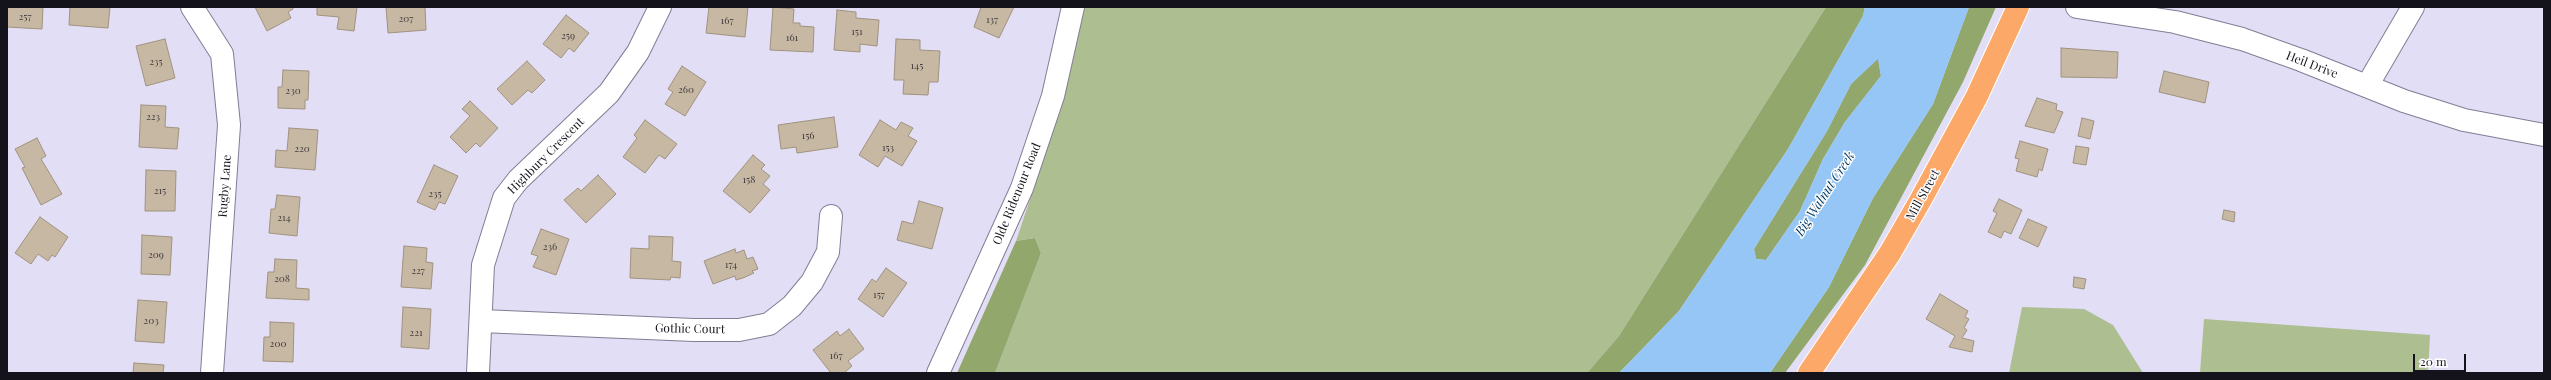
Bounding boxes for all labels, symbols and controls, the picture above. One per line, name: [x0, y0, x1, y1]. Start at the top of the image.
house number: 257: [19, 11, 31, 23]
house number: 207: [399, 13, 413, 25]
house number: 137: [986, 14, 998, 26]
house number: 167: [721, 15, 733, 27]
house number: 151: [851, 26, 863, 38]
house number: 259: [561, 30, 575, 42]
house number: 161: [786, 32, 798, 44]
street label: Heil Drive: [2284, 49, 2340, 81]
house number: 235: [149, 56, 163, 68]
house number: 145: [911, 60, 923, 72]
house number: 260: [678, 84, 694, 96]
house number: 230: [285, 85, 301, 97]
house number: 223: [146, 111, 160, 123]
street label: Highbury Crescent: [505, 115, 587, 197]
house number: 156: [802, 130, 814, 142]
street label: Olde Ridenour Road: [990, 141, 1044, 247]
house number: 153: [882, 142, 894, 154]
house number: 220: [294, 143, 310, 155]
water label: Big Walnut Creek: [1792, 149, 1858, 239]
street label: Rugby Lane: [216, 154, 234, 218]
street label: Mill Street: [1903, 167, 1943, 223]
house number: 158: [743, 174, 755, 186]
house number: 215: [154, 185, 166, 197]
house number: 235: [428, 188, 442, 200]
house number: 214: [277, 212, 291, 224]
house number: 236: [543, 241, 557, 253]
house number: 209: [148, 249, 164, 261]
house number: 174: [725, 259, 737, 271]
house number: 227: [411, 265, 425, 277]
house number: 208: [274, 273, 290, 285]
house number: 157: [873, 289, 885, 301]
house number: 203: [143, 315, 159, 327]
street label: Gothic Court: [655, 321, 725, 337]
house number: 221: [409, 327, 423, 339]
house number: 200: [270, 338, 286, 350]
scale bar: [2415, 346, 2468, 372]
house number: 167: [830, 350, 842, 362]
text: 20 m: [2420, 353, 2447, 369]

